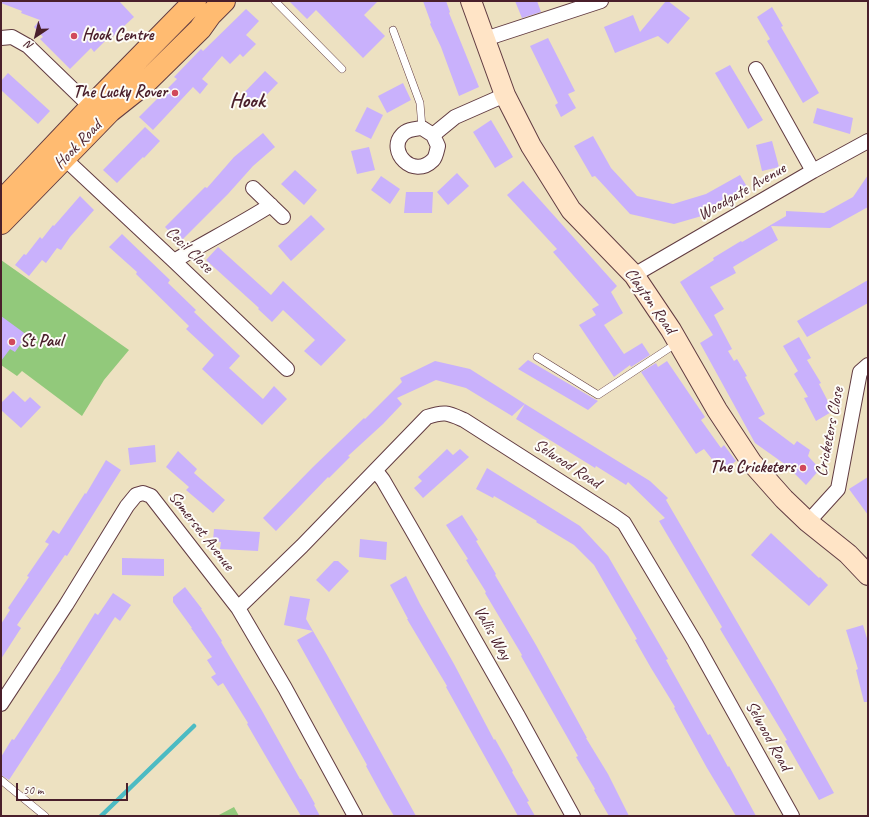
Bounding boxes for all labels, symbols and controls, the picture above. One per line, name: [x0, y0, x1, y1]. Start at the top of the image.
north arrow: [16, 16, 56, 56]
place label: Hook Centre: [82, 26, 154, 46]
marker: Hook Centre: [69, 31, 79, 41]
text: N: [22, 38, 36, 54]
place label: The Lucky Rover: [73, 83, 167, 103]
marker: The Lucky Rover: [170, 88, 180, 98]
district label: Hook: [229, 88, 265, 114]
street label: Hook Road: [50, 116, 106, 174]
street label: Woodgate Avenue: [694, 159, 790, 225]
street label: Cecil Close: [161, 222, 217, 278]
street label: Clayton Road: [620, 264, 680, 338]
place label: St Paul: [20, 332, 63, 352]
marker: St Paul: [7, 337, 17, 347]
street label: Cricketers Close: [811, 386, 849, 478]
street label: Selwood Road: [529, 435, 605, 493]
place label: The Cricketers: [710, 458, 795, 478]
marker: The Cricketers: [798, 463, 808, 473]
street label: Somerset Avenue: [164, 487, 238, 575]
street label: Vallis Way: [468, 602, 516, 664]
street label: Selwood Road: [741, 698, 795, 774]
scale bar: [18, 775, 130, 801]
text: 50 m: [23, 782, 43, 798]

